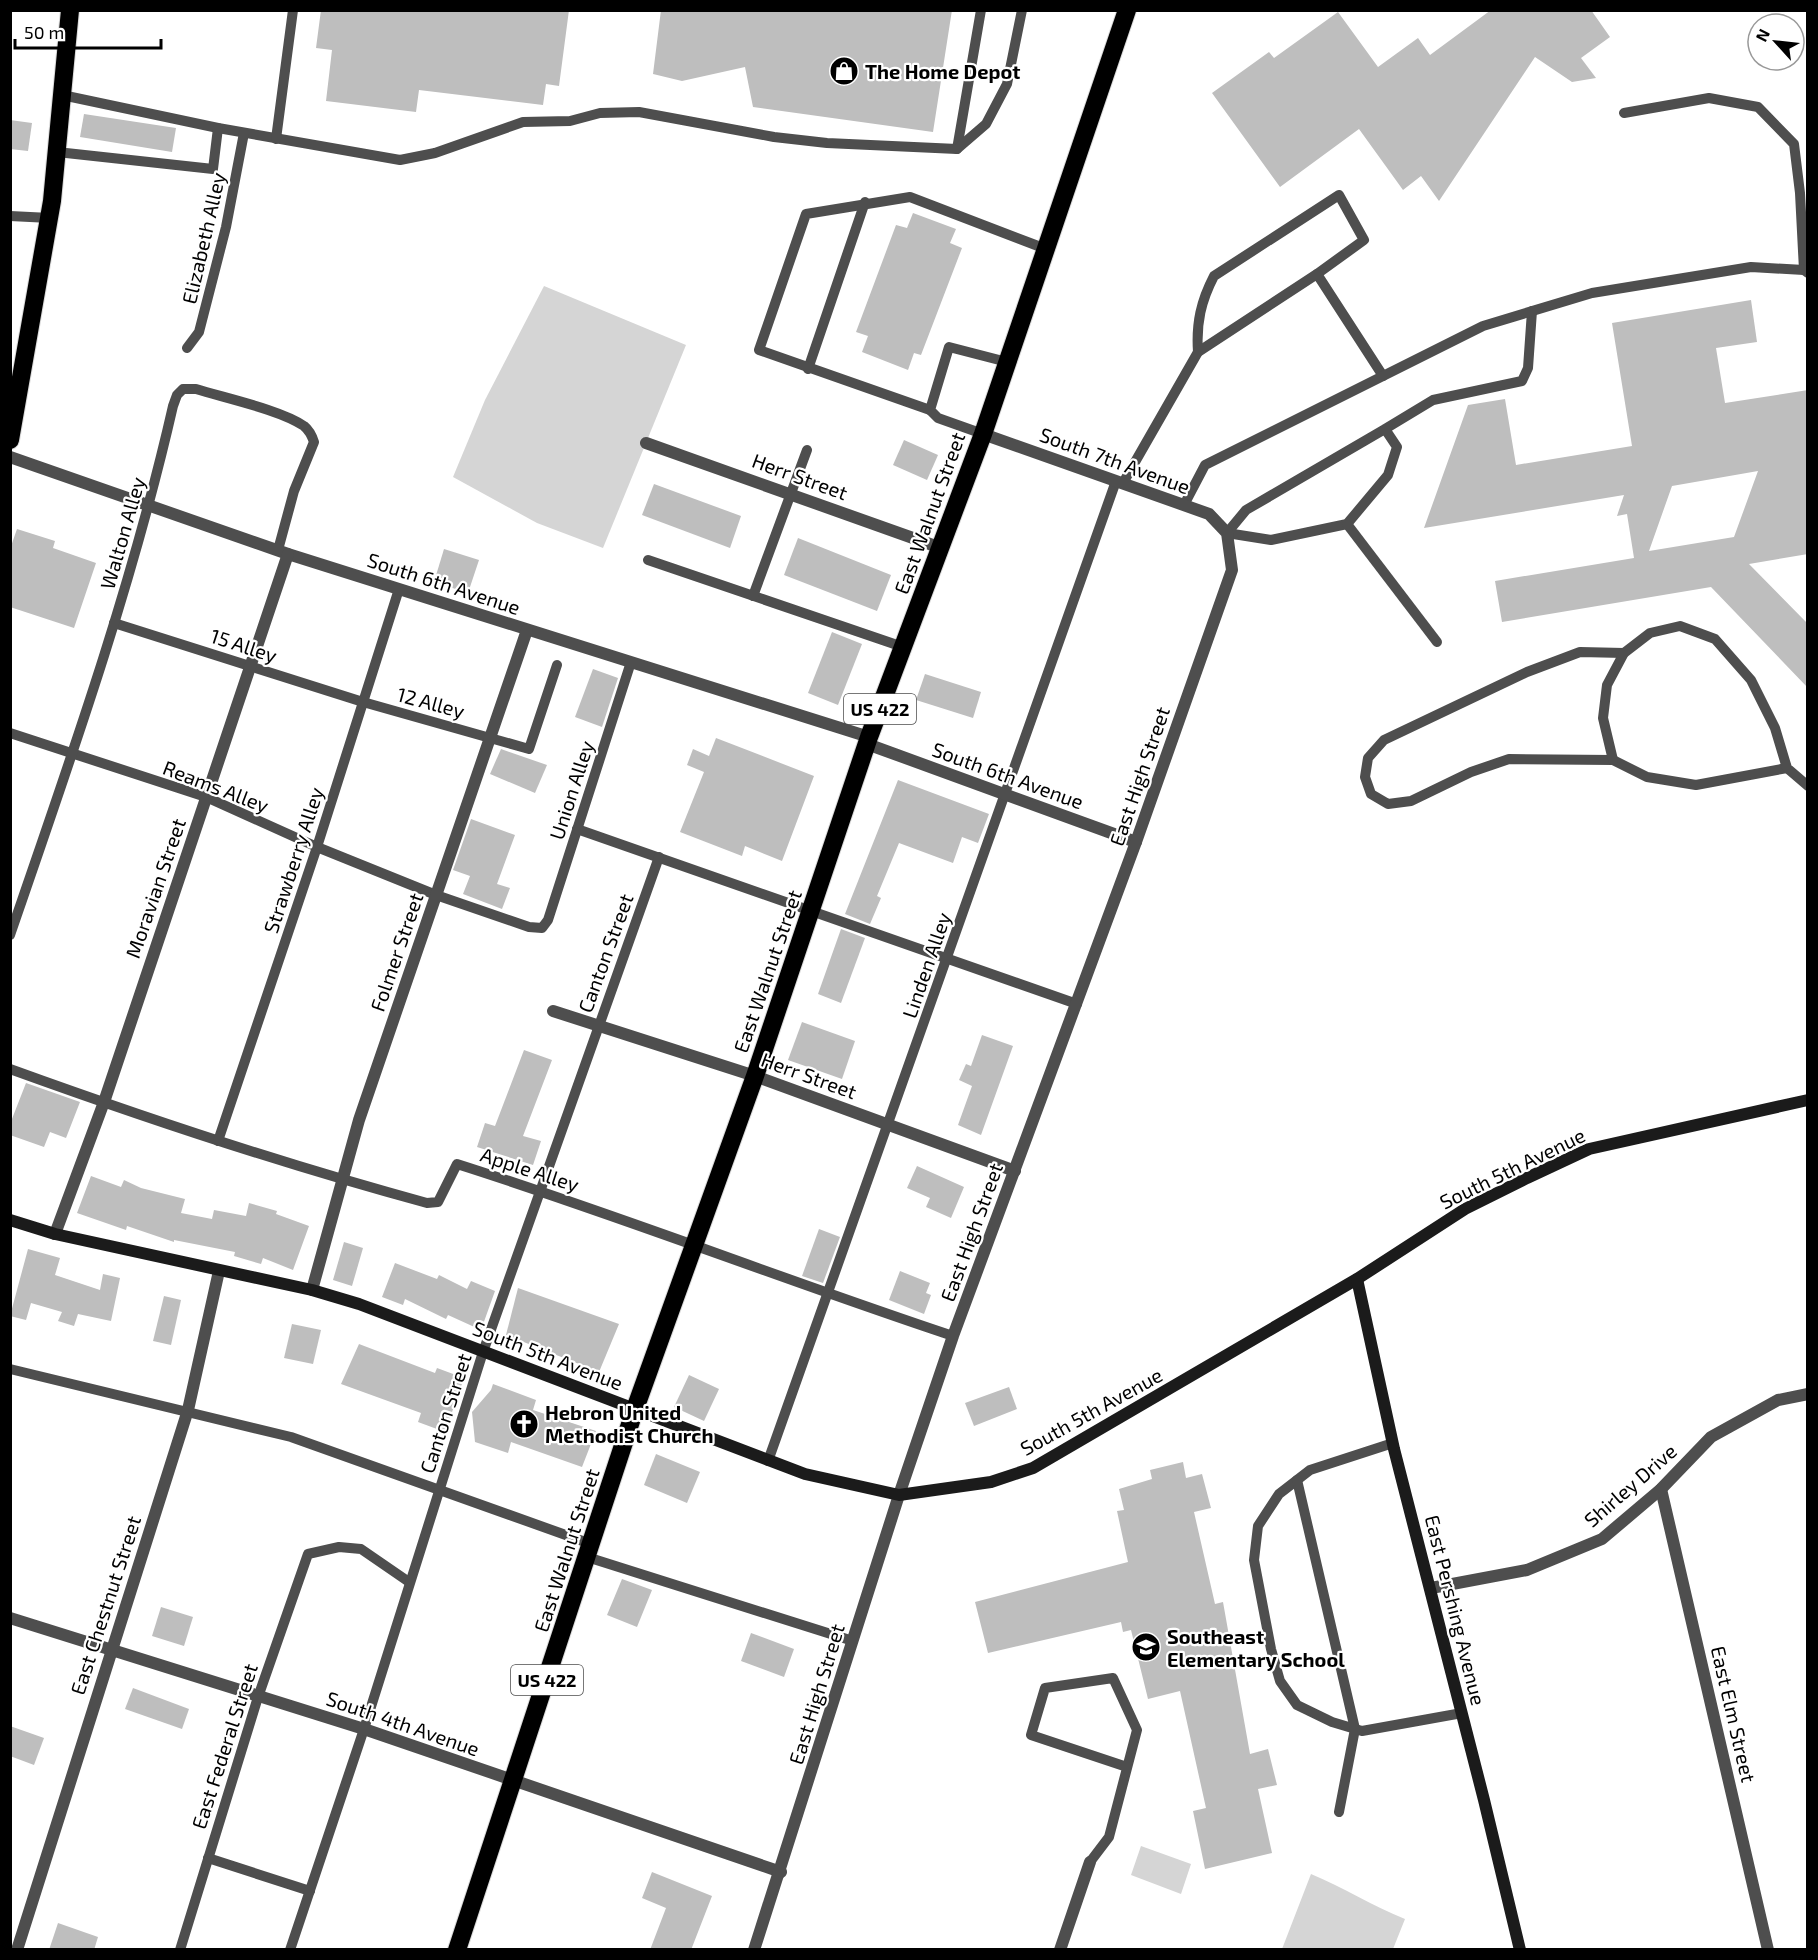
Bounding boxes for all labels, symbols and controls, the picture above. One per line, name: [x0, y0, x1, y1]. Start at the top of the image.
scale bar: [15, 12, 160, 50]
north arrow: [1746, 12, 1806, 72]
text: 50 m: [24, 21, 64, 43]
text: N: [1751, 25, 1773, 44]
shop icon: The Home Depot: [828, 55, 860, 87]
place label: The Home Depot: [865, 59, 1020, 83]
street label: Elizabeth Alley: [176, 170, 230, 306]
street label: South 7th Avenue: [1037, 422, 1193, 498]
street label: East Walnut Street: [889, 428, 970, 597]
street label: Herr Street: [749, 448, 851, 504]
street label: Walton Alley: [95, 474, 150, 592]
street label: South 6th Avenue: [365, 547, 523, 619]
street label: 15 Alley: [208, 623, 281, 667]
street label: 12 Alley: [395, 682, 468, 723]
road number: US 422: [844, 694, 916, 724]
street label: East High Street: [1104, 703, 1174, 849]
street label: South 6th Avenue: [929, 736, 1087, 814]
street label: Union Alley: [544, 737, 598, 842]
street label: Reams Alley: [160, 755, 273, 817]
street label: Strawberry Alley: [258, 784, 328, 936]
street label: Moravian Street: [120, 815, 190, 961]
street label: East Walnut Street: [728, 886, 806, 1056]
street label: Folmer Street: [365, 889, 428, 1014]
street label: Canton Street: [572, 890, 638, 1016]
street label: Linden Alley: [897, 909, 955, 1021]
street label: Herr Street: [758, 1047, 860, 1103]
street label: South 5th Avenue: [1435, 1122, 1589, 1214]
street label: Apple Alley: [478, 1142, 583, 1196]
street label: East High Street: [935, 1159, 1007, 1304]
street label: South 5th Avenue: [470, 1315, 626, 1395]
street label: Canton Street: [414, 1350, 476, 1476]
street label: South 5th Avenue: [1016, 1362, 1166, 1460]
place label: Hebron United Methodist Church: [545, 1400, 713, 1447]
church icon: Hebron United Methodist Church: [508, 1408, 540, 1440]
street label: Shirley Drive: [1579, 1438, 1681, 1532]
street label: East Walnut Street: [528, 1465, 604, 1635]
street label: East Chestnut Street: [65, 1512, 145, 1697]
street label: East Pershing Avenue: [1421, 1512, 1491, 1708]
street label: East High Street: [783, 1621, 849, 1767]
place label: Southeast Elementary School: [1167, 1624, 1345, 1672]
school or university icon: Southeast Elementary School: [1130, 1631, 1162, 1663]
street label: East Elm Street: [1707, 1644, 1761, 1785]
street label: East Federal Street: [186, 1660, 262, 1832]
road number: US 422: [511, 1665, 583, 1695]
street label: South 4th Avenue: [323, 1686, 483, 1760]

